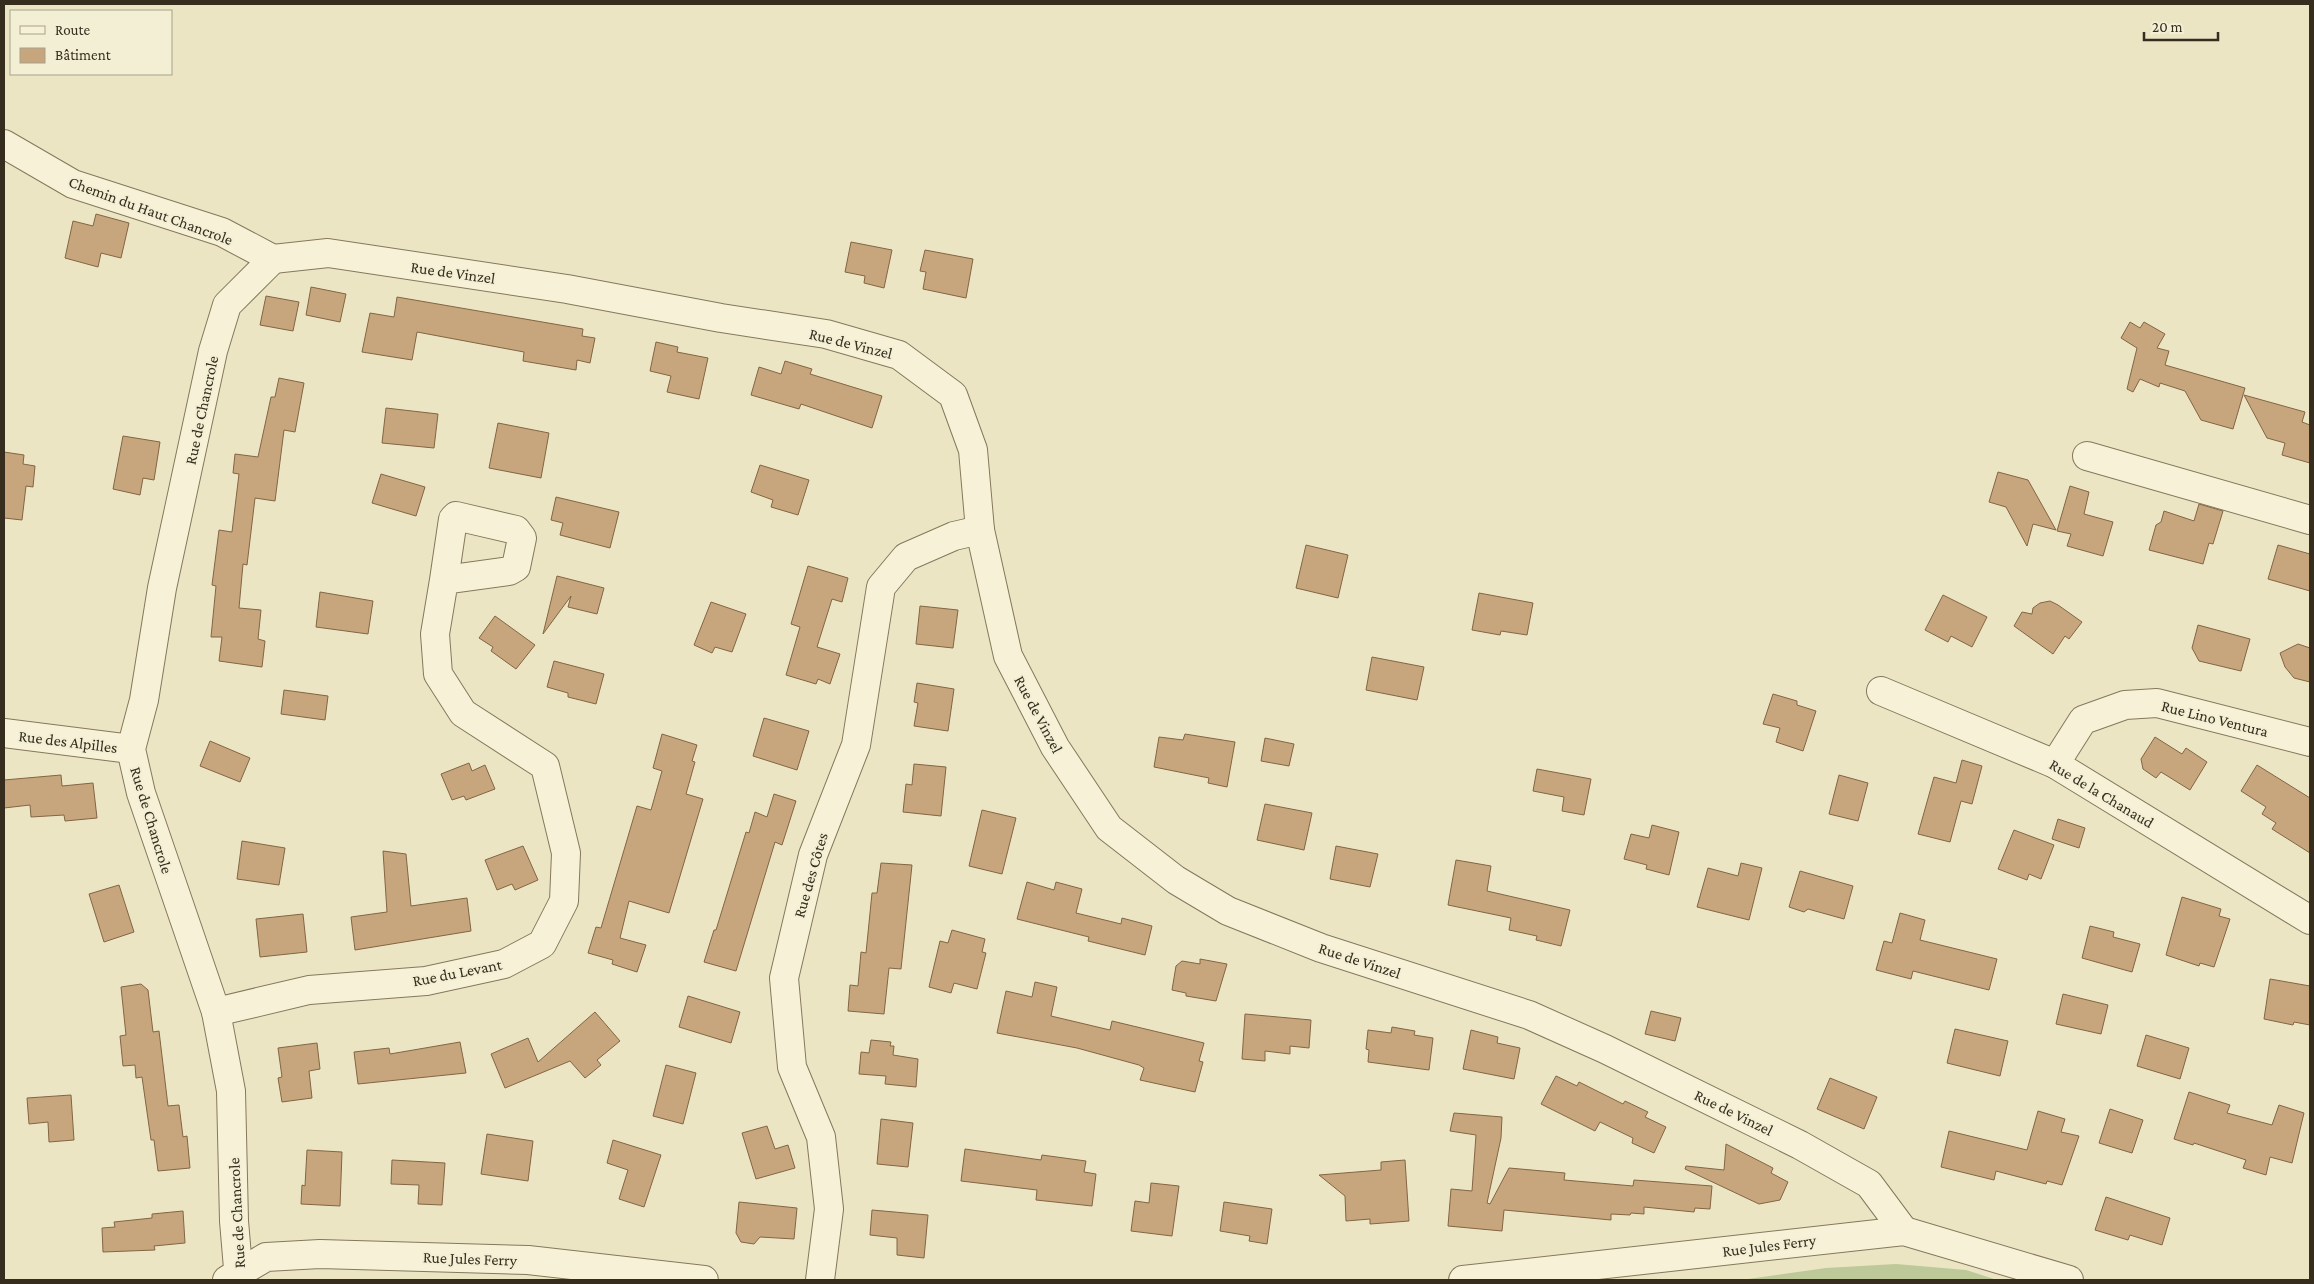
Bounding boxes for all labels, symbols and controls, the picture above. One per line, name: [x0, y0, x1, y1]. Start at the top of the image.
legend: [10, 10, 172, 75]
scale bar: [2144, 10, 2218, 42]
text: 20 m: [2152, 19, 2183, 35]
text: Route: [55, 22, 90, 38]
text: Bâtiment: [55, 47, 112, 63]
street label: Chemin du Haut Chancrole: [66, 173, 235, 248]
street label: Rue de Vinzel: [410, 258, 496, 287]
street label: Rue de Vinzel: [807, 325, 894, 362]
street label: Rue de Chancrole: [182, 354, 221, 466]
street label: Rue de Vinzel: [1011, 673, 1066, 756]
street label: Rue Lino Ventura: [2160, 697, 2271, 740]
street label: Rue des Alpilles: [17, 727, 118, 757]
street label: Rue de la Chanaud: [2047, 756, 2157, 832]
street label: Rue de Chancrole: [127, 765, 176, 876]
street label: Rue des Côtes: [790, 831, 831, 920]
street label: Rue de Vinzel: [1317, 939, 1403, 982]
street label: Rue du Levant: [411, 955, 504, 989]
street label: Rue de Vinzel: [1692, 1086, 1776, 1139]
street label: Rue de Chancrole: [225, 1157, 248, 1269]
street label: Rue Jules Ferry: [1721, 1231, 1818, 1261]
street label: Rue Jules Ferry: [423, 1248, 518, 1270]

